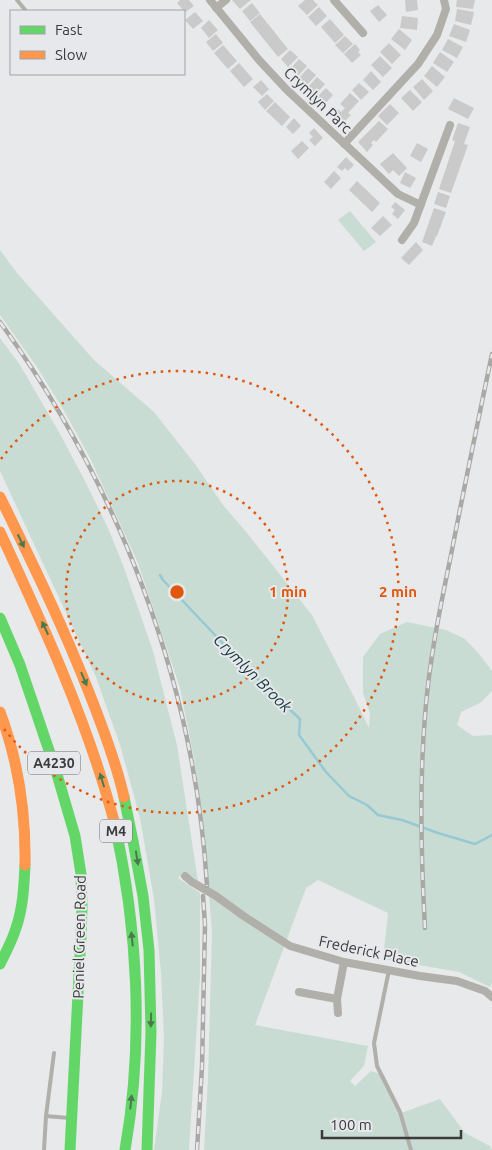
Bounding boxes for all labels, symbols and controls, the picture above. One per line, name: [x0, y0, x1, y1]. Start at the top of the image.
legend: [10, 10, 185, 75]
text: Fast: [55, 21, 83, 38]
text: Slow: [55, 46, 88, 63]
street label: Crymlyn Parc: [281, 63, 355, 137]
one-way arrow: [17, 534, 25, 548]
centre of rings: [168, 583, 186, 601]
text: 1 min: [269, 583, 307, 600]
text: 2 min: [379, 583, 417, 600]
one-way arrow: [40, 621, 48, 635]
water label: Crymlyn Brook: [210, 630, 296, 716]
one-way arrow: [80, 672, 88, 686]
road number: A4230: [28, 751, 80, 774]
one-way arrow: [98, 772, 106, 787]
road number: M4: [100, 819, 132, 842]
one-way arrow: [133, 851, 141, 867]
street label: Peniel Green Road: [69, 875, 89, 999]
one-way arrow: [128, 931, 136, 947]
street label: Frederick Place: [317, 932, 421, 970]
one-way arrow: [147, 1012, 155, 1028]
one-way arrow: [127, 1093, 135, 1109]
scale bar: [322, 1108, 461, 1140]
text: 100 m: [330, 1116, 372, 1133]

